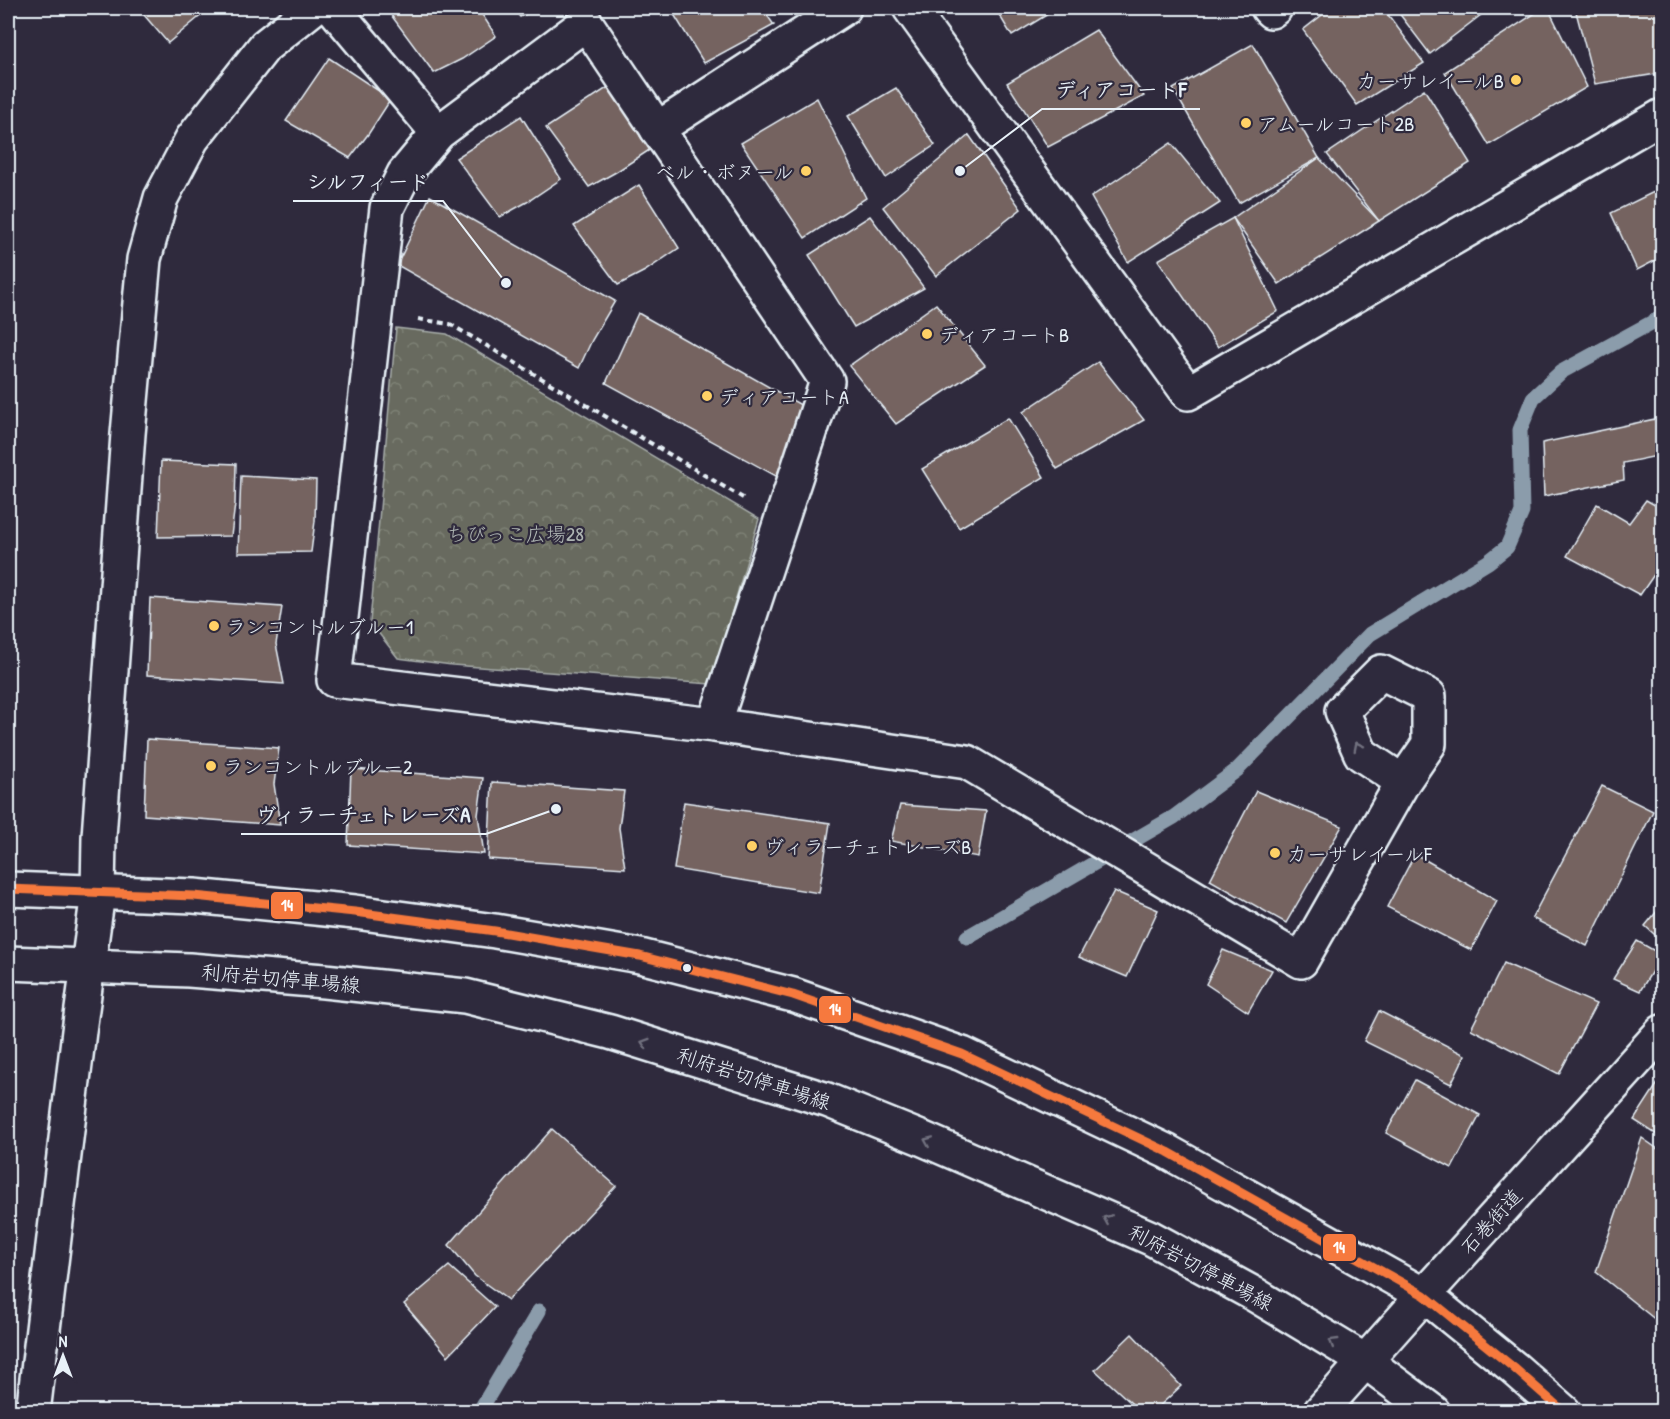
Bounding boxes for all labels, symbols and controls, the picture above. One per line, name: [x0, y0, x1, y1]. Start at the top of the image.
place label: カーサレイールB: [1357, 67, 1504, 94]
callout: ディアコートF: [1042, 70, 1200, 109]
marker: カーサレイールB: [1509, 73, 1523, 87]
text: ディアコートF: [1055, 75, 1188, 104]
place label: アムールコート2B: [1258, 110, 1414, 137]
marker: アムールコート2B: [1239, 116, 1253, 130]
place label: ベル・ボヌール: [655, 158, 794, 185]
callout: シルフィード: [293, 162, 443, 201]
marker: ベル・ボヌール: [799, 164, 813, 178]
text: シルフィード: [306, 167, 430, 196]
place label: ディアコートB: [939, 321, 1069, 348]
marker: ディアコートB: [920, 327, 934, 341]
place label: ディアコートA: [719, 383, 849, 410]
marker: ディアコートA: [700, 389, 714, 403]
park label: ちびっこ広場28: [446, 520, 584, 547]
place label: ランコントルブルー1: [226, 613, 413, 640]
marker: ランコントルブルー1: [207, 619, 221, 633]
one-way arrow: [1354, 742, 1365, 752]
place label: ランコントルブルー2: [223, 753, 413, 780]
marker: ランコントルブルー2: [204, 759, 218, 773]
callout: ヴィラーチェトレーズA: [241, 795, 486, 834]
text: ヴィラーチェトレーズA: [256, 800, 471, 829]
place label: ヴィラーチェトレーズB: [764, 833, 971, 860]
marker: ヴィラーチェトレーズB: [745, 839, 759, 853]
place label: カーサレイールF: [1287, 840, 1432, 867]
marker: カーサレイールF: [1268, 846, 1282, 860]
line badge: 14: [270, 891, 304, 920]
text: 14: [281, 894, 293, 916]
street label: 利府岩切停車場線: [200, 958, 362, 998]
unlabelled marker: [681, 962, 693, 974]
line badge: 14: [818, 995, 852, 1024]
text: 14: [829, 998, 841, 1020]
one-way arrow: [640, 1038, 651, 1050]
street label: 利府岩切停車場線: [674, 1040, 834, 1116]
one-way arrow: [923, 1136, 934, 1148]
street label: 石巻街道: [1454, 1182, 1528, 1260]
one-way arrow: [1102, 1214, 1113, 1226]
street label: 利府岩切停車場線: [1124, 1218, 1278, 1316]
line badge: 14: [1322, 1233, 1357, 1262]
text: 14: [1333, 1236, 1345, 1258]
north arrow: [33, 1326, 93, 1386]
text: N: [59, 1330, 68, 1352]
one-way arrow: [1329, 1337, 1339, 1349]

